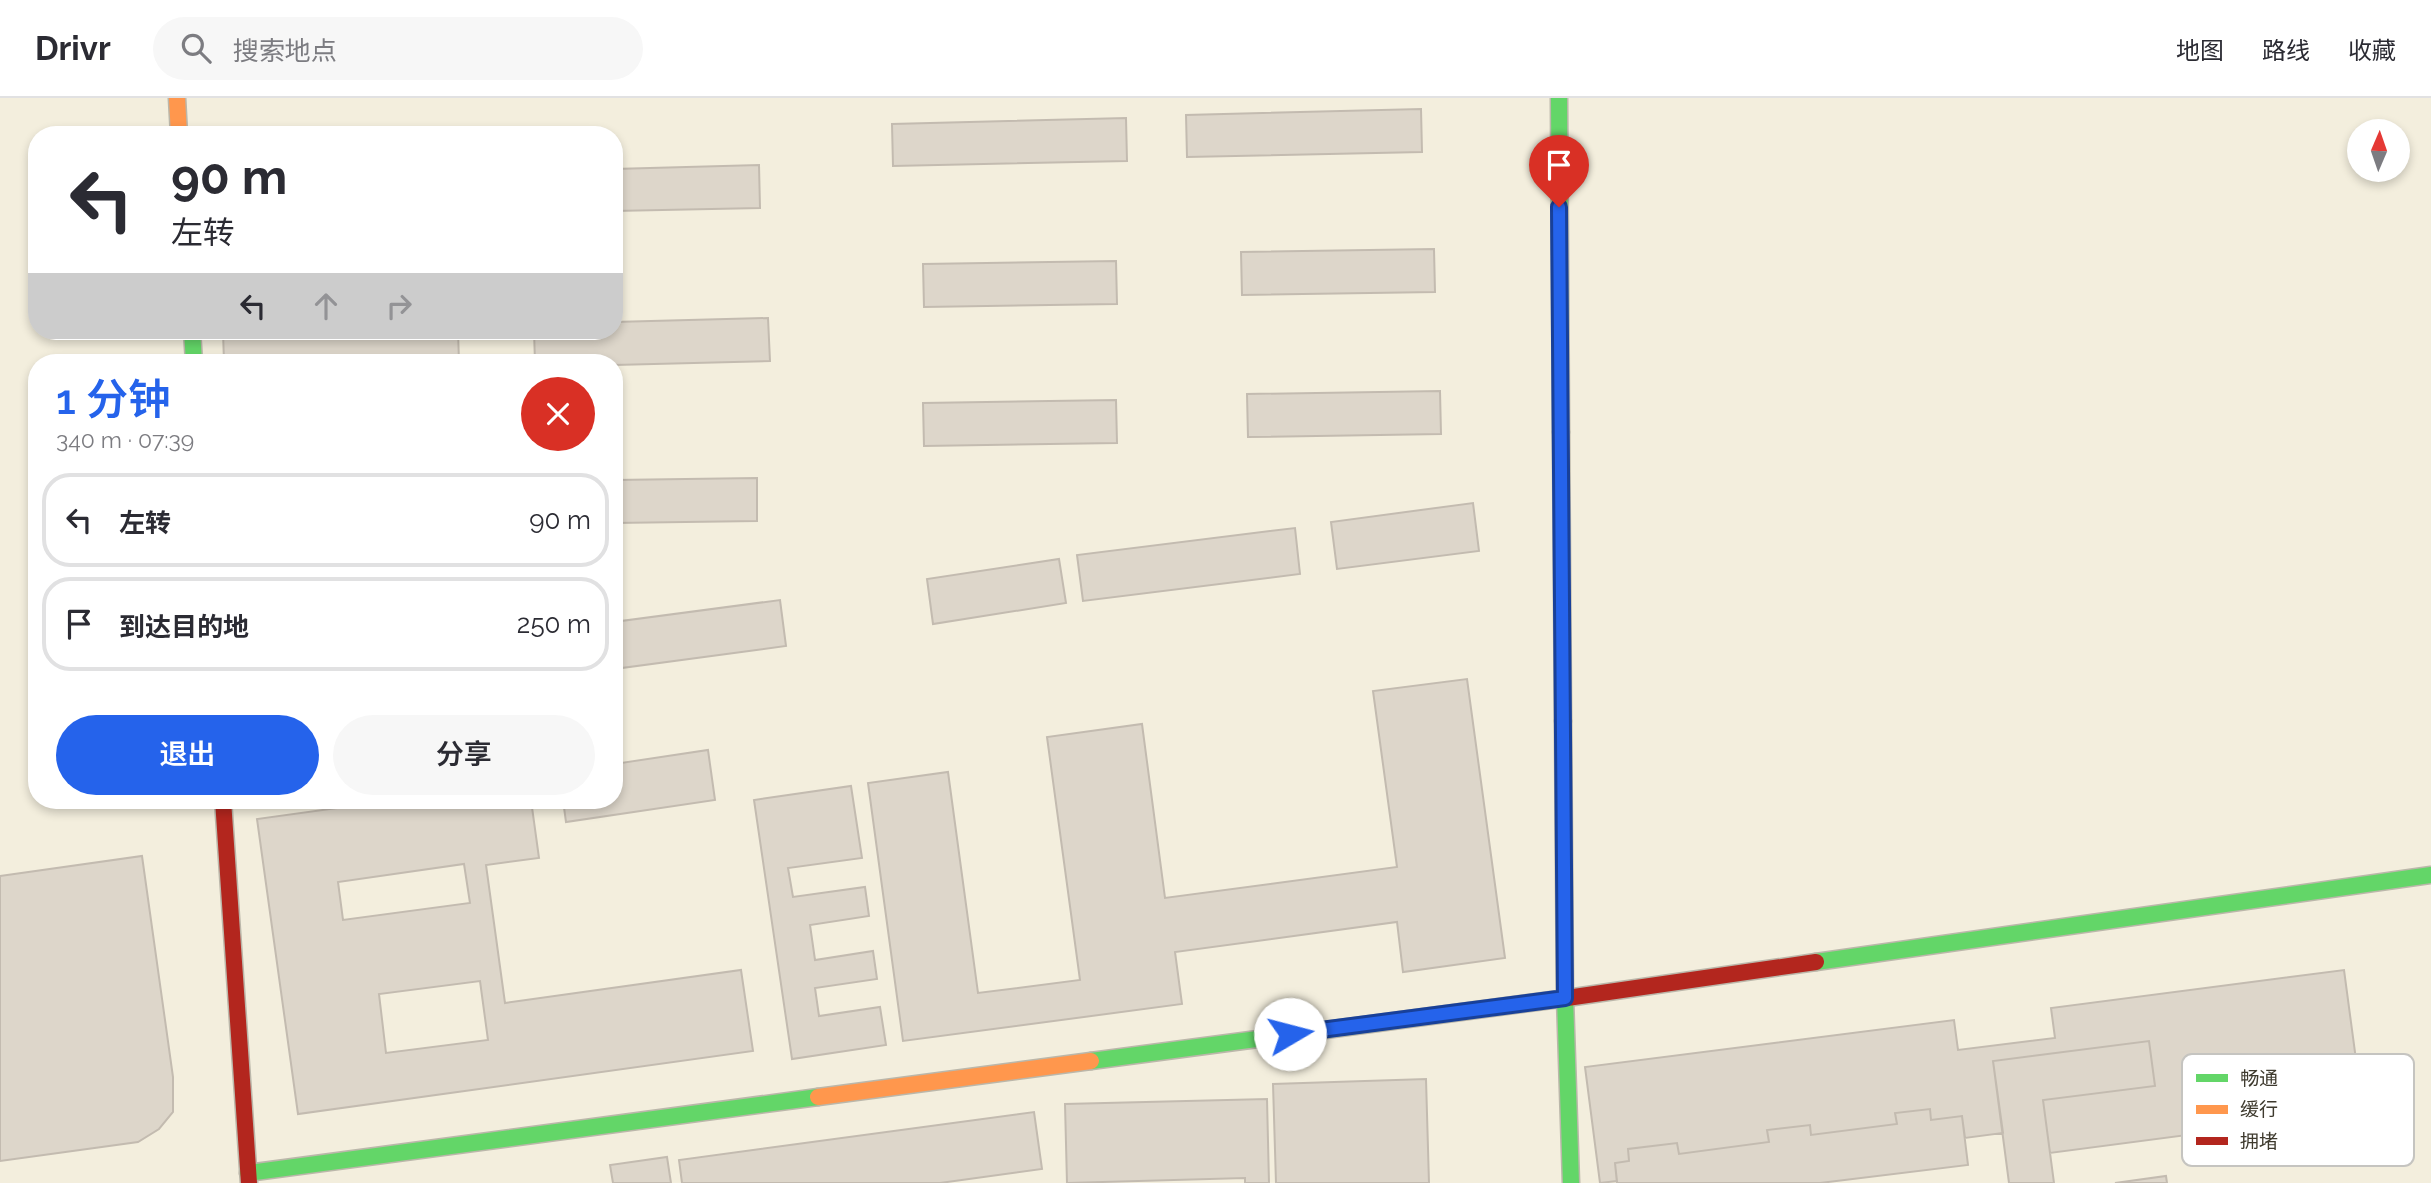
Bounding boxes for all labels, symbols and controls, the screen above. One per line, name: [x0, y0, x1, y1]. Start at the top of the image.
search box: [153, 17, 643, 80]
text: Drivr: [35, 29, 111, 68]
icon: search: [177, 29, 215, 67]
text: 搜索地点: [233, 36, 337, 66]
text: 地图: [2176, 36, 2224, 65]
text: 路线: [2262, 36, 2310, 65]
text: 收藏: [2348, 36, 2396, 65]
north arrow: [2347, 119, 2410, 182]
map controls: [2347, 119, 2410, 182]
pin: [1529, 135, 1589, 207]
icon: arrive: [1540, 146, 1578, 184]
text: 90 m: [171, 148, 287, 205]
icon: left: [56, 154, 147, 245]
text: 左转: [171, 214, 235, 251]
icon: left: [234, 287, 272, 325]
icon: ahead: [307, 287, 345, 325]
icon: right: [380, 287, 418, 325]
text: 1 分钟: [56, 375, 170, 424]
button: close: [521, 377, 595, 451]
text: 340 m · 07:39: [56, 426, 194, 453]
icon: left: [60, 501, 98, 539]
text: 90 m: [529, 505, 591, 535]
text: 左转: [119, 508, 171, 538]
icon: arrive: [60, 605, 98, 643]
text: 250 m: [517, 609, 591, 639]
text: 到达目的地: [119, 612, 249, 642]
button: 退出: [56, 715, 319, 795]
button: 分享: [333, 715, 595, 795]
position arrow: [1253, 997, 1327, 1071]
legend: [2182, 1054, 2414, 1166]
text: 畅通: [2240, 1067, 2278, 1089]
text: 缓行: [2240, 1098, 2278, 1120]
text: 拥堵: [2240, 1130, 2278, 1152]

